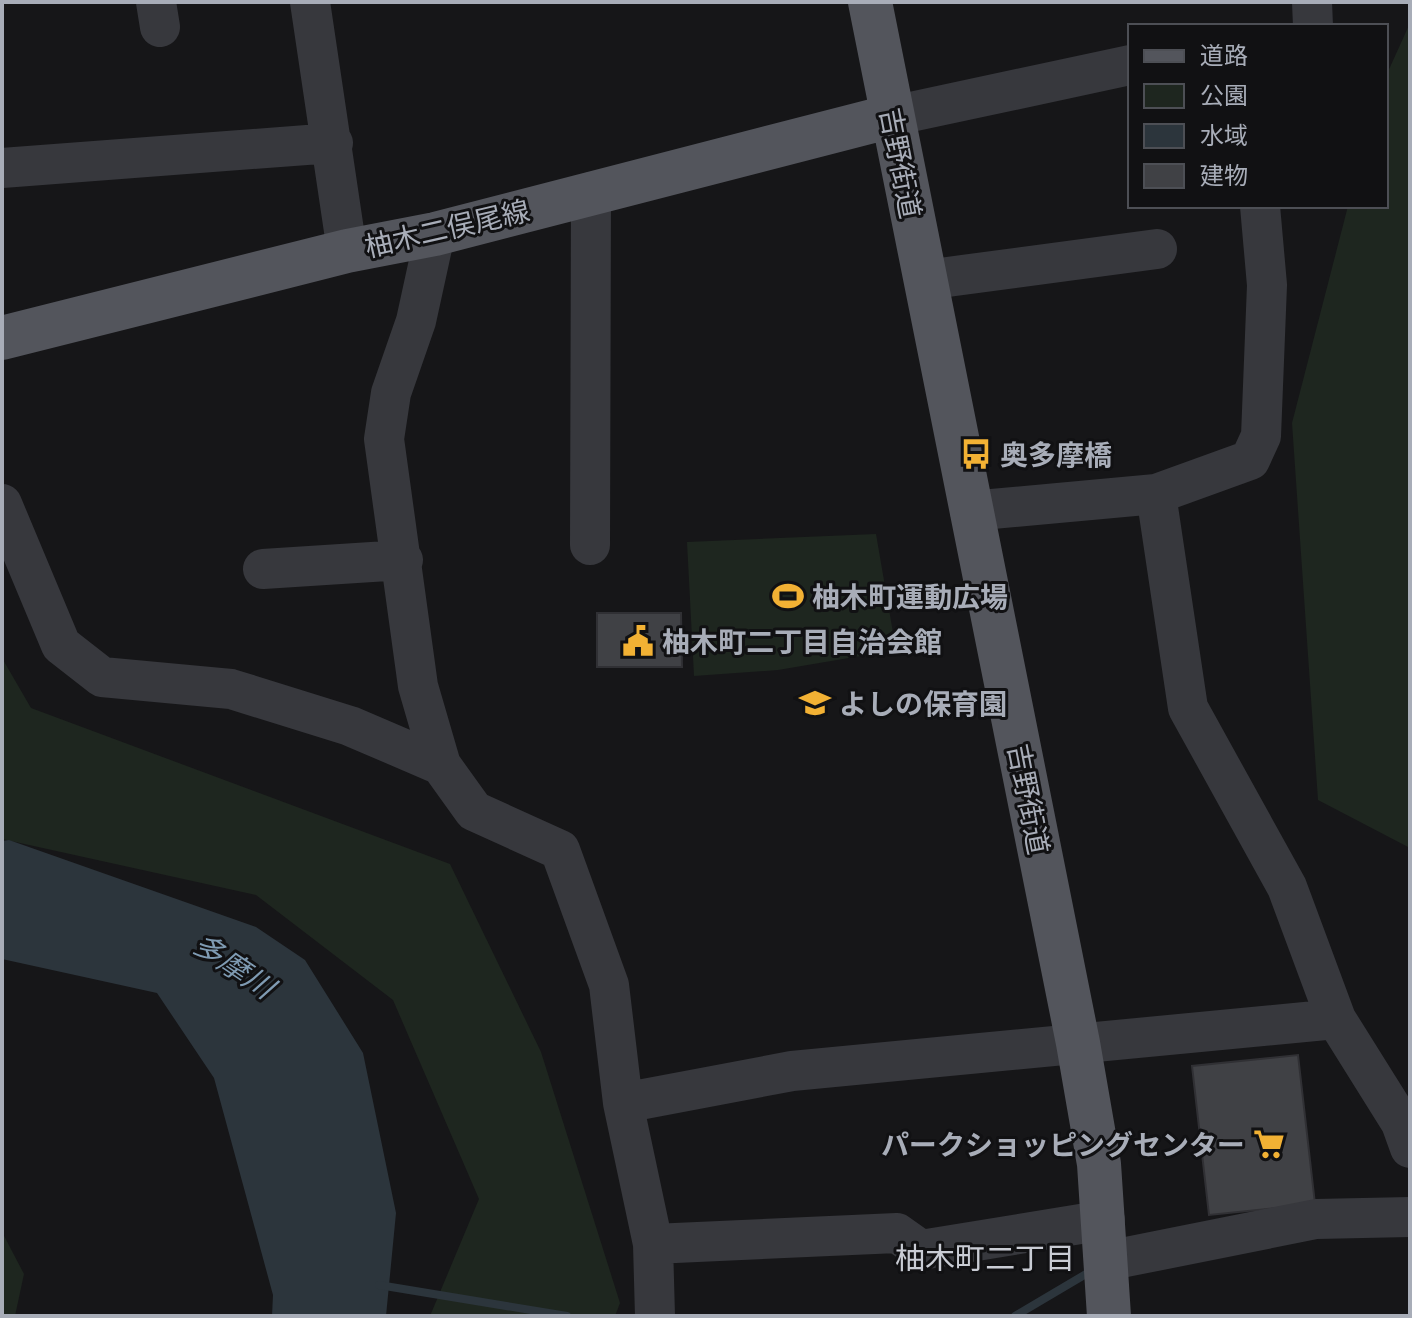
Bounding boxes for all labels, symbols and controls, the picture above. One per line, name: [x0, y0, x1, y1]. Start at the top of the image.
legend: [1128, 24, 1388, 208]
text: 道路: [1200, 40, 1248, 71]
text: 公園: [1200, 80, 1248, 111]
street label: 吉野街道: [872, 104, 930, 222]
text: 水域: [1200, 120, 1248, 151]
text: 建物: [1200, 160, 1248, 191]
street label: 柚木二俣尾線: [361, 191, 533, 265]
place label: 奥多摩橋: [1000, 436, 1112, 473]
bus stop icon: 奥多摩橋: [959, 437, 993, 471]
place label: 柚木町運動広場: [812, 578, 1008, 615]
sports icon: 柚木町運動広場: [771, 579, 805, 613]
place label: 柚木町二丁目自治会館: [662, 623, 942, 660]
public building icon: 柚木町二丁目自治会館: [621, 624, 655, 658]
place label: よしの保育園: [839, 685, 1007, 722]
school or university icon: よしの保育園: [798, 686, 832, 720]
street label: 吉野街道: [1000, 740, 1058, 858]
water label: 多摩川: [186, 924, 285, 1008]
place label: パークショッピングセンター: [881, 1126, 1245, 1163]
supermarket icon: パークショッピングセンター: [1252, 1127, 1286, 1161]
district label: 柚木町二丁目: [895, 1238, 1075, 1277]

